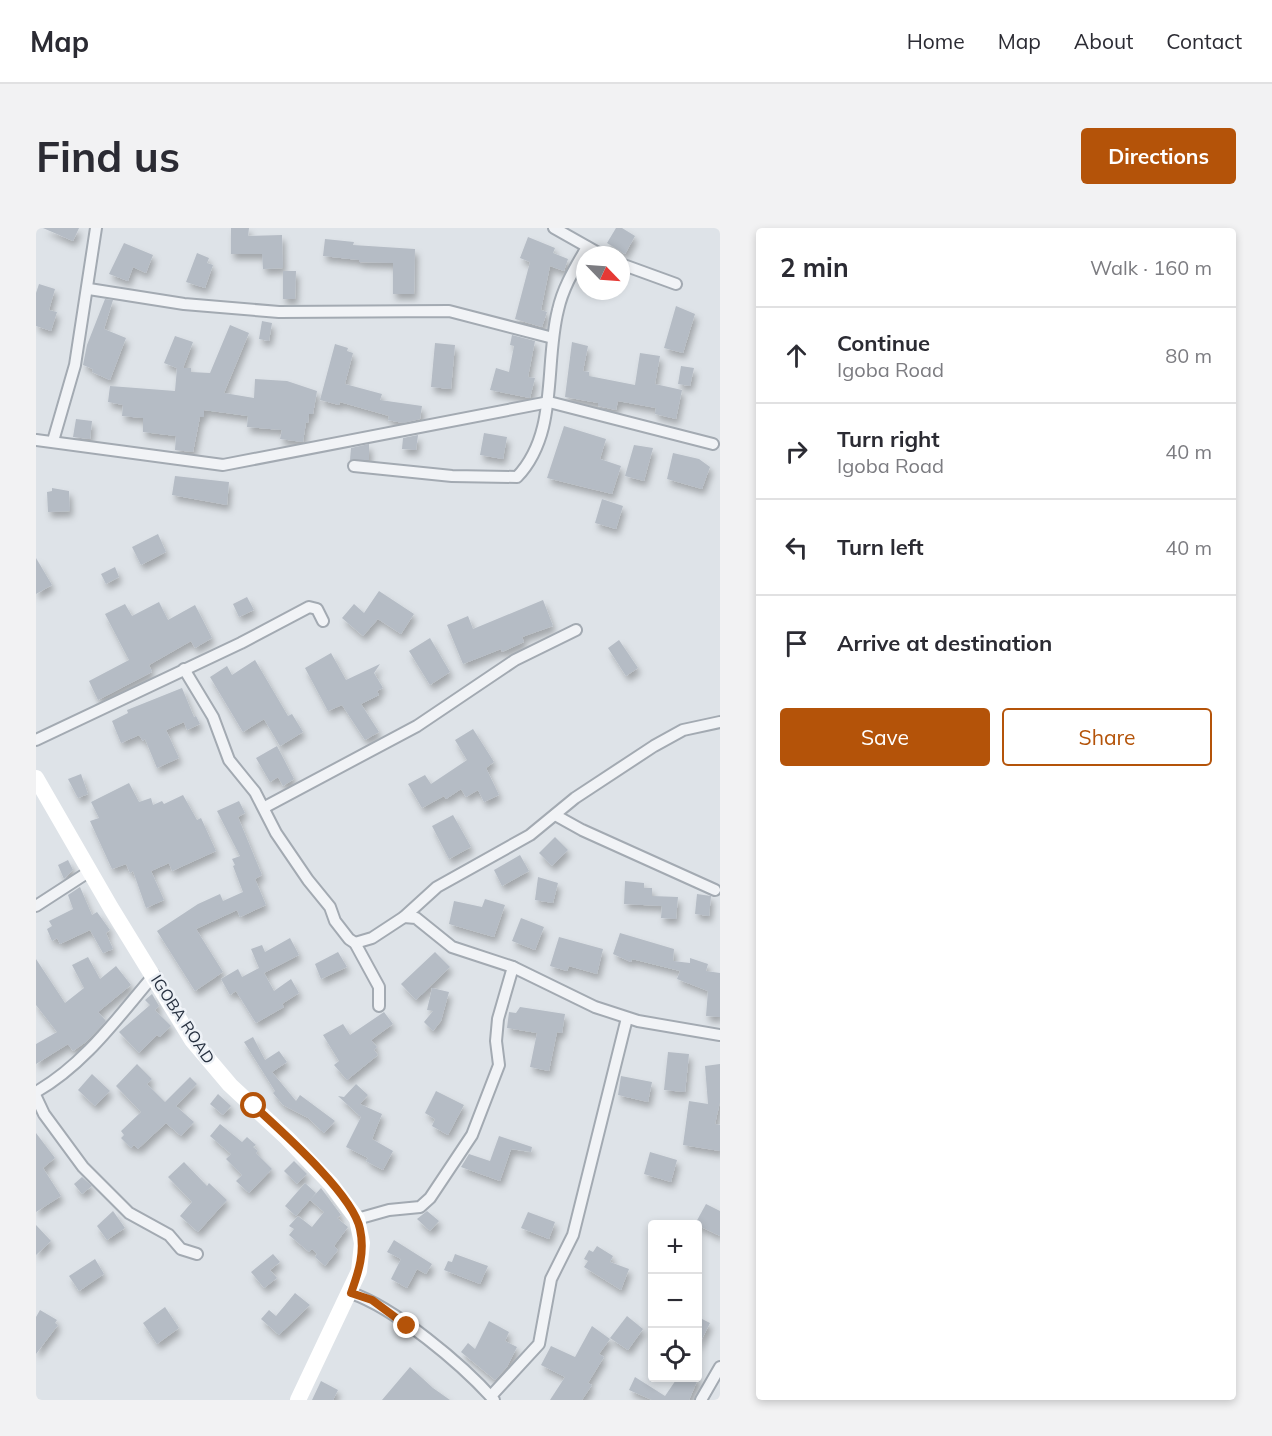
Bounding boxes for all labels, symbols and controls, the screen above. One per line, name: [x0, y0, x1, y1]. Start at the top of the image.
text: Map: [30, 24, 89, 59]
text: Home: [907, 28, 965, 54]
text: Map: [998, 28, 1041, 54]
text: About: [1074, 28, 1133, 54]
text: Contact: [1166, 28, 1242, 54]
button: Directions: [1081, 128, 1236, 184]
text: Find us: [36, 130, 180, 183]
north arrow: [576, 246, 630, 300]
text: 2 min: [780, 251, 849, 284]
text: Walk · 160 m: [1090, 255, 1212, 280]
text: Continue: [837, 329, 930, 357]
icon: ahead: [780, 339, 813, 372]
text: 80 m: [1165, 343, 1212, 368]
text: Igoba Road: [837, 357, 944, 382]
text: Turn right: [837, 425, 940, 453]
icon: right: [780, 435, 813, 468]
text: 40 m: [1165, 439, 1212, 464]
text: Igoba Road: [837, 453, 944, 478]
icon: left: [780, 531, 813, 564]
text: Turn left: [837, 533, 924, 561]
text: 40 m: [1165, 535, 1212, 560]
icon: arrive: [780, 627, 813, 660]
text: Arrive at destination: [837, 629, 1052, 657]
button: Save: [780, 708, 990, 766]
button: Share: [1002, 708, 1212, 766]
street label: IGOBA ROAD: [147, 971, 219, 1067]
route start: [240, 1092, 266, 1118]
map controls: [648, 1220, 702, 1382]
button: +: [648, 1220, 702, 1274]
button: −: [648, 1274, 702, 1328]
route end: [393, 1312, 419, 1338]
button: locate: [648, 1328, 702, 1382]

